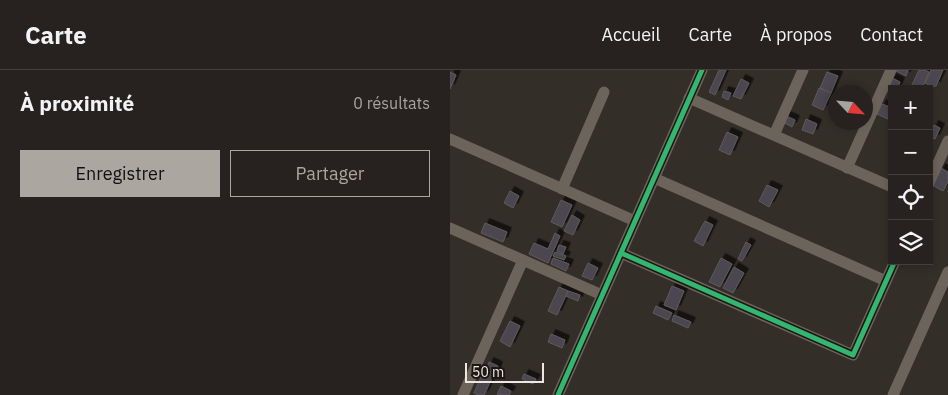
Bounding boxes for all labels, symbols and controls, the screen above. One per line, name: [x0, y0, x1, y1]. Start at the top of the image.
text: Carte: [25, 19, 87, 51]
text: Accueil: [601, 23, 660, 46]
text: Carte: [688, 23, 732, 46]
text: À propos: [760, 23, 832, 46]
text: Contact: [860, 23, 923, 46]
north arrow: [828, 85, 873, 130]
map controls: [888, 85, 933, 265]
button: +: [888, 85, 933, 130]
text: À proximité: [20, 89, 134, 117]
text: 0 résultats: [353, 93, 430, 113]
button: −: [888, 130, 933, 175]
button: Enregistrer: [20, 150, 220, 197]
button: Partager: [230, 150, 430, 197]
button: locate: [888, 175, 933, 220]
button: layers: [888, 220, 933, 265]
scale bar: [465, 360, 544, 383]
text: 50 m: [472, 363, 504, 381]

